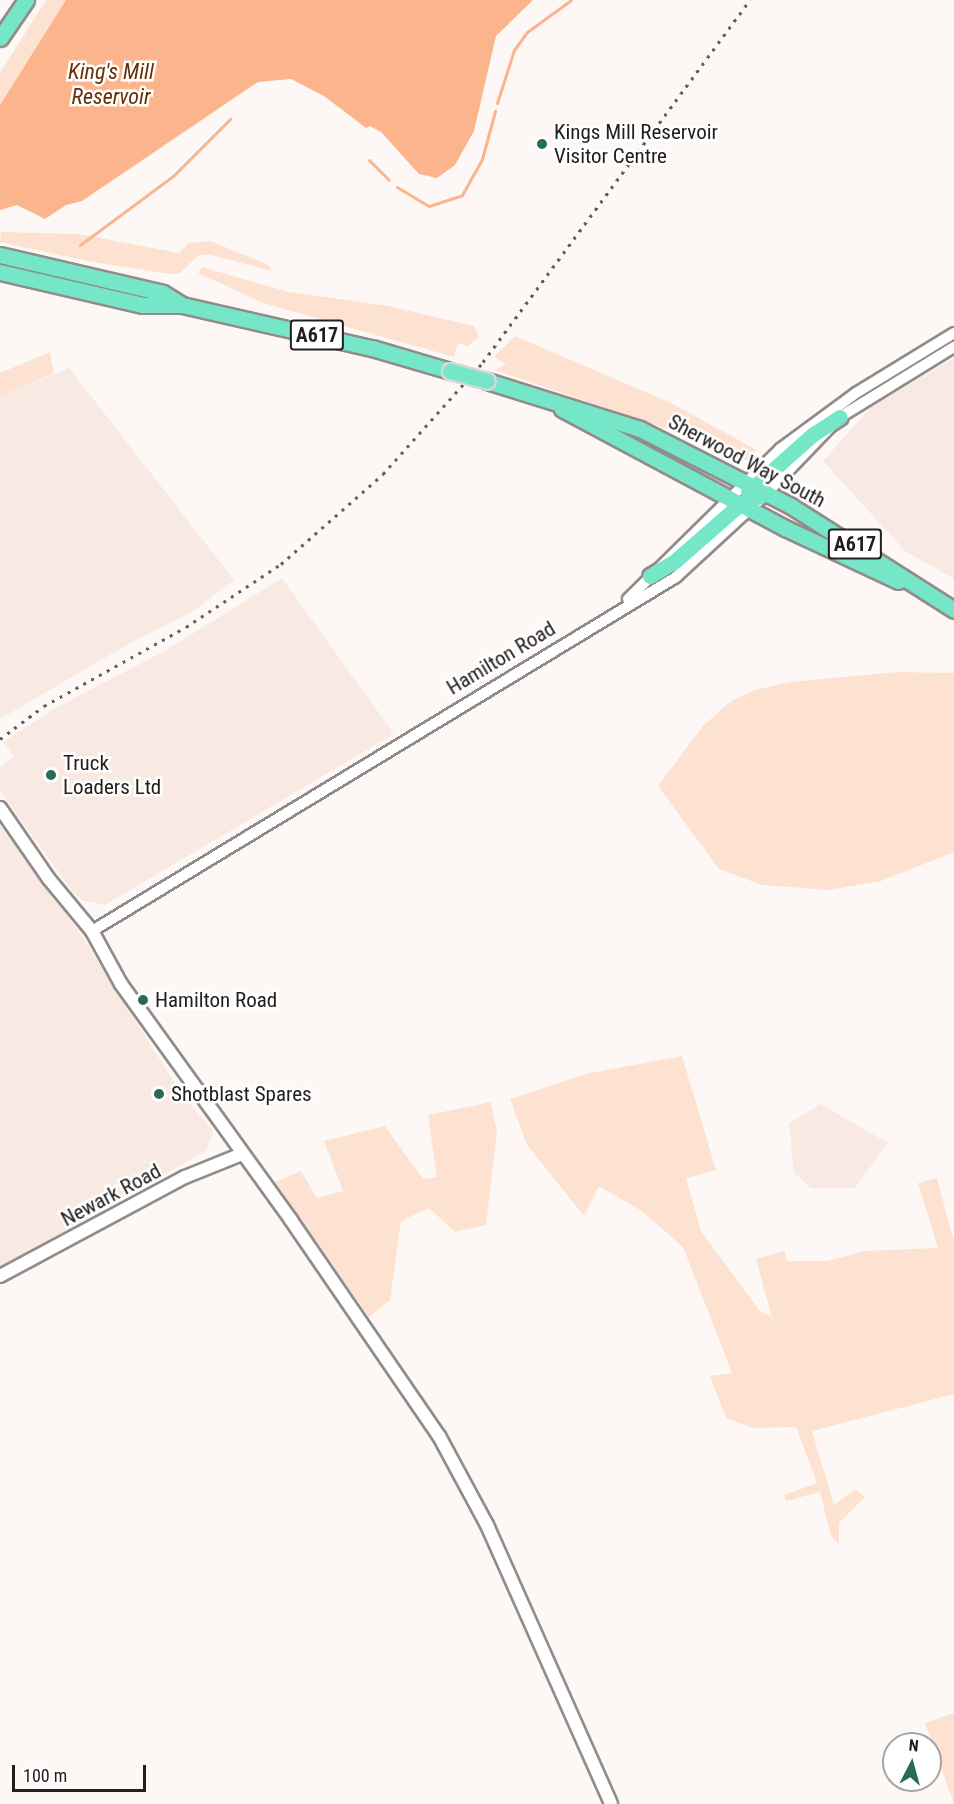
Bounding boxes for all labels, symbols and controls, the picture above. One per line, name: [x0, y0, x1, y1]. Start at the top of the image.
water label: King's Mill Reservoir: [68, 58, 154, 110]
place label: Kings Mill Reservoir Visitor Centre: [554, 119, 718, 169]
marker: Kings Mill Reservoir Visitor Centre: [535, 137, 549, 151]
road number: A617: [288, 318, 346, 352]
street label: Sherwood Way South: [664, 409, 830, 513]
road number: A617: [826, 527, 884, 561]
street label: Hamilton Road: [442, 616, 560, 700]
place label: Truck Loaders Ltd: [63, 750, 161, 800]
marker: Truck Loaders Ltd: [44, 768, 58, 782]
place label: Hamilton Road: [155, 987, 277, 1013]
marker: Hamilton Road: [136, 993, 150, 1007]
place label: Shotblast Spares: [171, 1081, 312, 1107]
marker: Shotblast Spares: [152, 1087, 166, 1101]
street label: Newark Road: [57, 1158, 165, 1232]
north arrow: [882, 1732, 942, 1792]
text: N: [908, 1736, 920, 1756]
scale bar: [15, 1753, 148, 1791]
text: 100 m: [23, 1765, 67, 1786]

